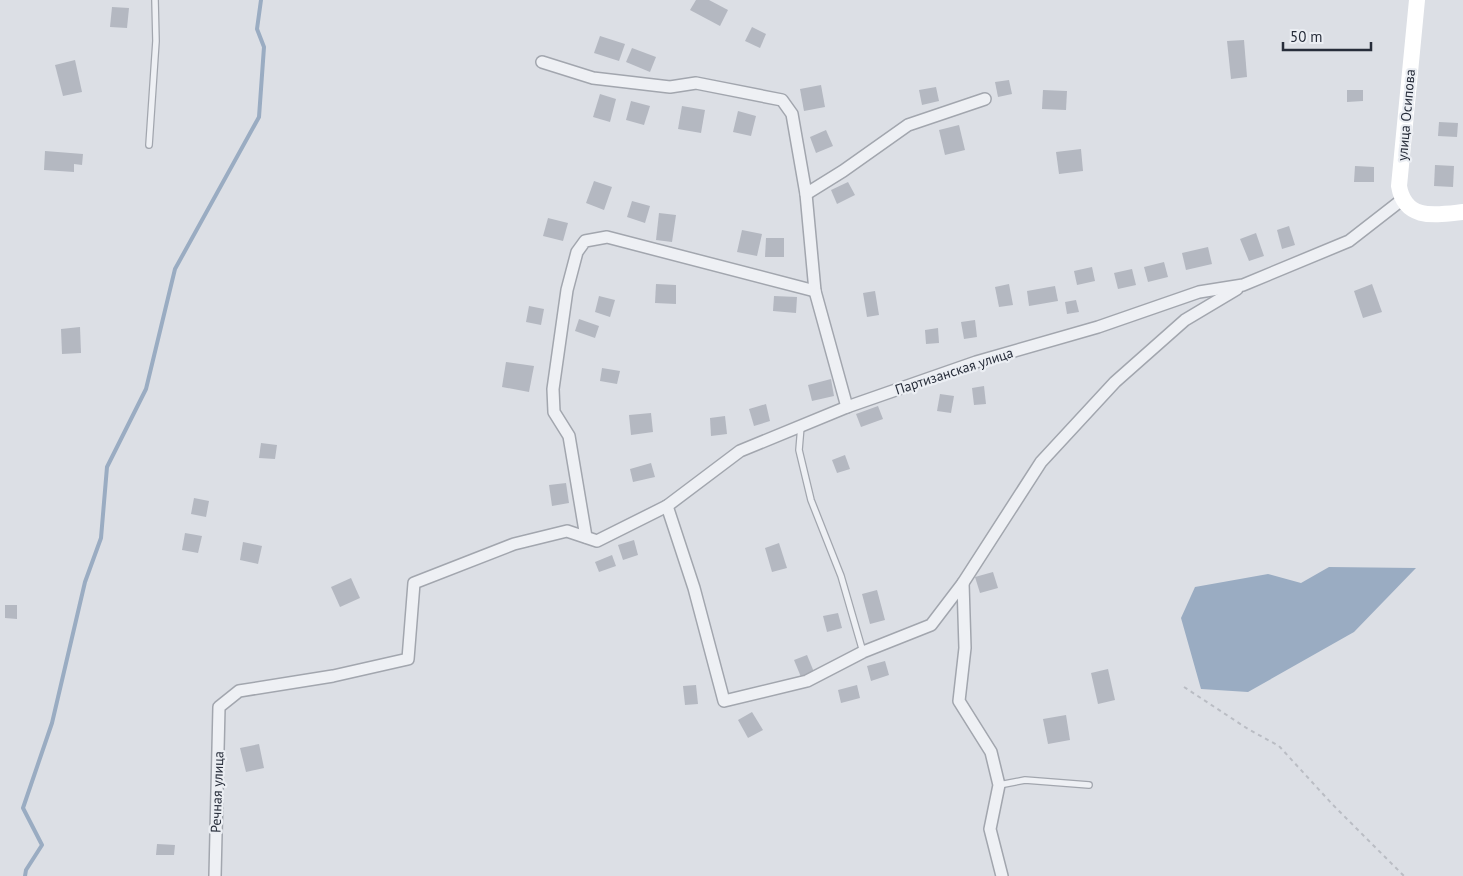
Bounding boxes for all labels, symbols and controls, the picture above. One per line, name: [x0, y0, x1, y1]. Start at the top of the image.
scale bar: [1283, 20, 1370, 52]
text: 50 m: [1290, 27, 1323, 46]
street label: улица Осипова: [1393, 68, 1419, 162]
street label: Партизанская улица: [893, 343, 1016, 399]
street label: Речная улица: [207, 751, 227, 833]

